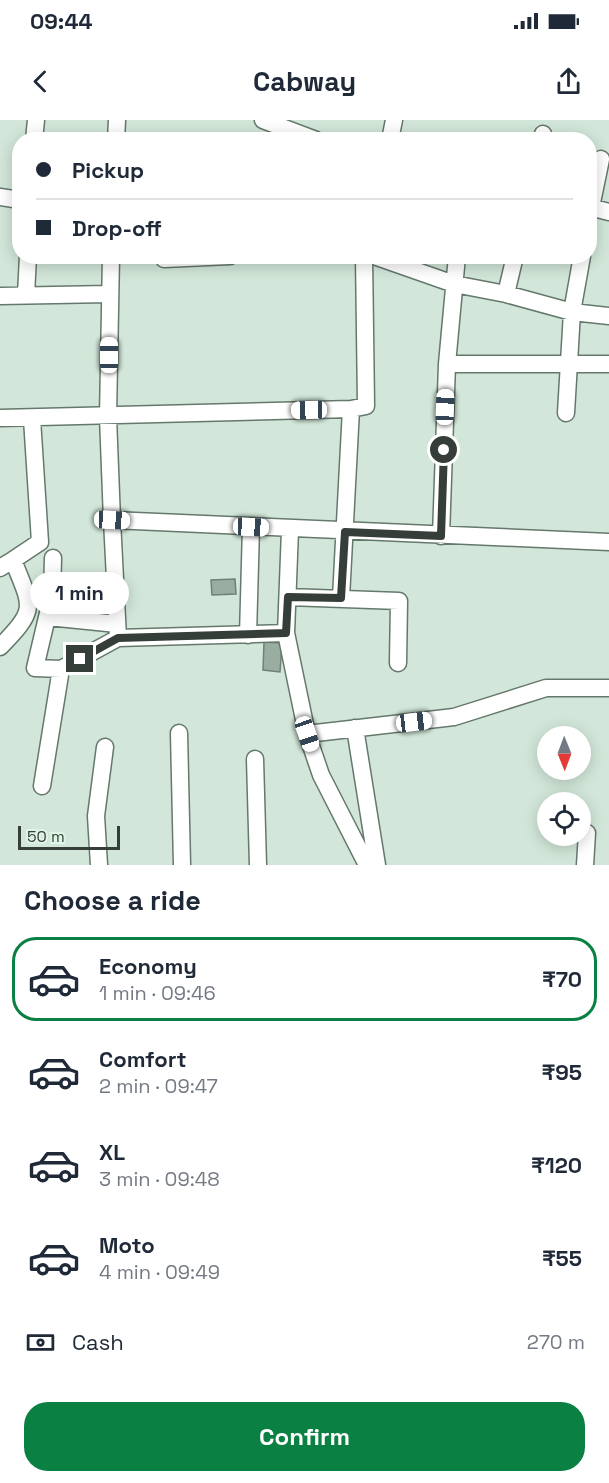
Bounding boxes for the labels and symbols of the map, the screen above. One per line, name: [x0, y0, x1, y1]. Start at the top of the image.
car: [100, 337, 118, 373]
car: [435, 389, 455, 425]
car: [291, 401, 327, 419]
route start: [430, 436, 457, 463]
car: [94, 510, 130, 530]
car: [233, 517, 269, 537]
callout: 1 min: [31, 572, 130, 614]
route end: [66, 645, 93, 672]
car: [395, 711, 433, 733]
car: [293, 714, 321, 754]
north arrow: [537, 726, 591, 780]
scale bar: [18, 823, 120, 850]

